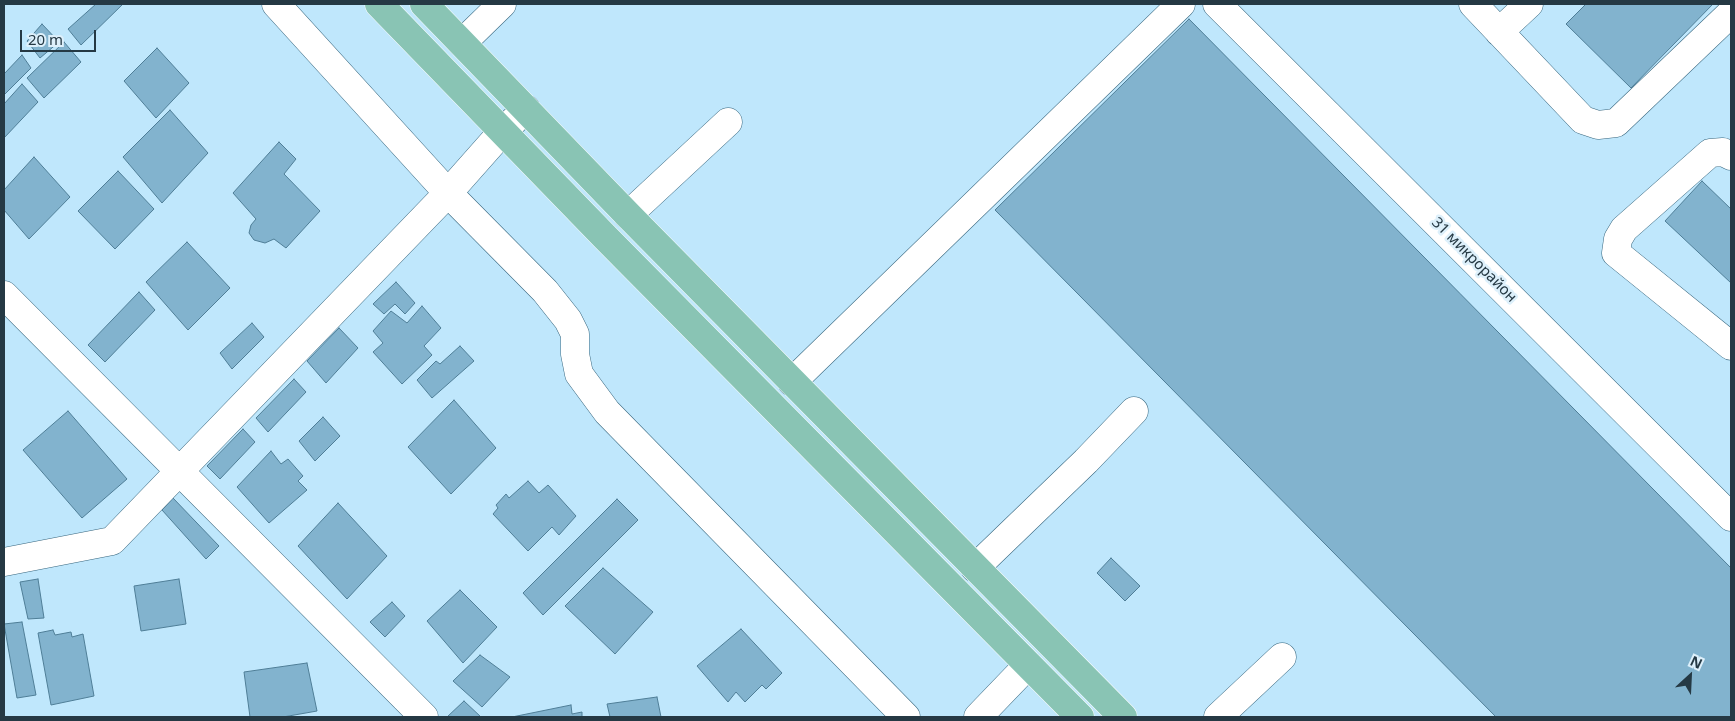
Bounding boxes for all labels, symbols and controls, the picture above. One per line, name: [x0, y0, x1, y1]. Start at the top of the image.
scale bar: [22, 20, 99, 52]
text: 20 m: [28, 29, 63, 49]
street label: 31 микрорайон: [1428, 214, 1520, 306]
north arrow: [1665, 651, 1715, 701]
text: N: [1687, 651, 1706, 673]

